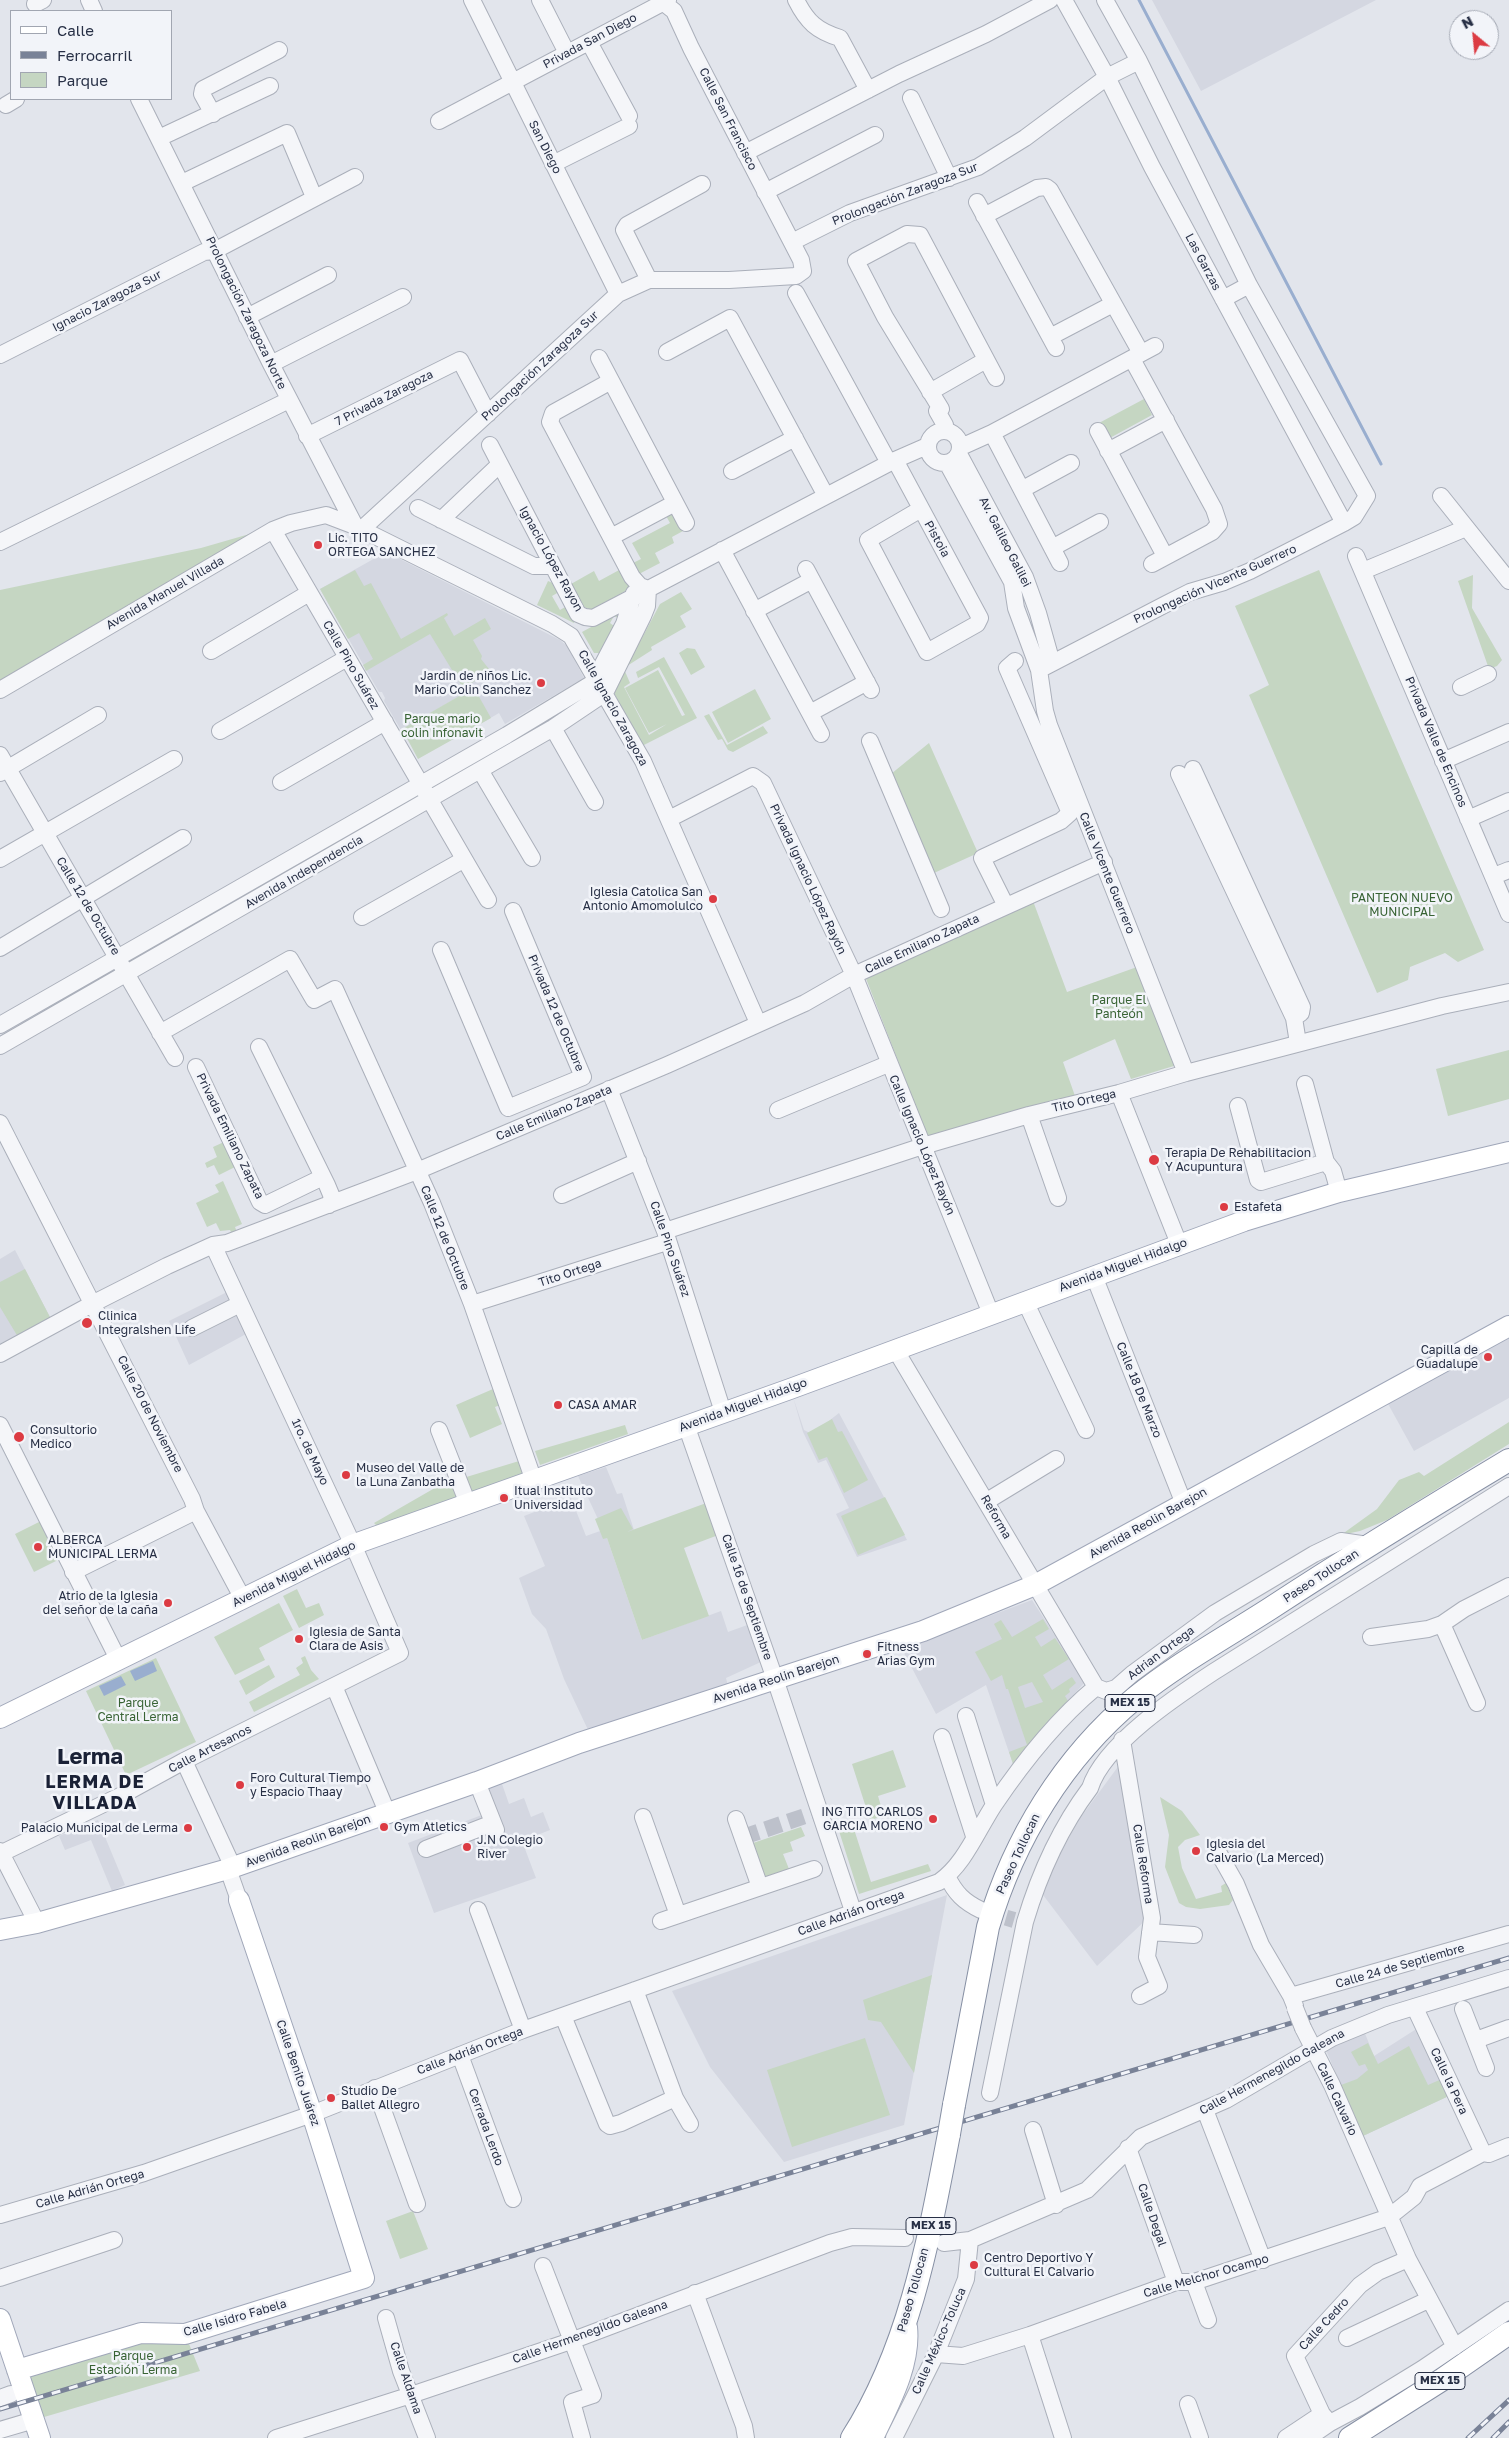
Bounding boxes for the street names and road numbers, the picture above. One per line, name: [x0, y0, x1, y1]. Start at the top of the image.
street label: Privada San Diego: [541, 10, 639, 72]
street label: Calle San Francisco: [696, 65, 760, 173]
street label: San Diego: [525, 118, 565, 176]
street label: Prolongación Zaragoza Sur: [830, 160, 980, 228]
street label: Las Garzas: [1182, 231, 1224, 293]
street label: Prolongación Zaragoza Norte: [203, 234, 289, 392]
street label: Ignacio Zaragoza Sur: [50, 267, 164, 335]
street label: Prolongación Zaragoza Sur: [478, 308, 602, 424]
street label: 7 Privada Zaragoza: [333, 367, 435, 429]
street label: Av. Galileo Galilei: [976, 494, 1034, 590]
street label: Ignacio López Rayon: [516, 504, 586, 614]
street label: Pistoia: [921, 518, 953, 560]
street label: Prolongación Vicente Guerrero: [1131, 541, 1299, 627]
street label: Avenida Manuel Villada: [103, 553, 227, 633]
street label: Calle Pino Suárez: [320, 618, 382, 712]
street label: Calle Ignacio Zaragoza: [575, 647, 651, 769]
street label: Privada Valle de Encinos: [1402, 675, 1470, 809]
street label: Privada Ignacio López Rayón: [767, 801, 849, 957]
street label: Calle Vicente Guerrero: [1076, 810, 1138, 936]
street label: Avenida Independencia: [242, 832, 366, 912]
street label: Calle 12 de Octubre: [53, 854, 123, 958]
street label: Calle Emiliano Zapata: [862, 911, 982, 977]
street label: Privada 12 de Octubre: [525, 952, 587, 1074]
street label: Privada Emiliano Zapata: [193, 1071, 267, 1201]
street label: Calle Ignacio López Rayón: [886, 1073, 958, 1217]
street label: Calle Emiliano Zapata: [494, 1082, 614, 1144]
street label: Tito Ortega: [1051, 1087, 1117, 1115]
street label: Calle 12 de Octubre: [417, 1183, 473, 1293]
street label: Calle Pino Suárez: [647, 1199, 693, 1299]
street label: Avenida Miguel Hidalgo: [1057, 1235, 1189, 1295]
street label: Tito Ortega: [537, 1256, 603, 1290]
street label: Calle 18 De Marzo: [1113, 1340, 1165, 1440]
street label: Calle 20 de Noviembre: [114, 1353, 186, 1475]
street label: Avenida Miguel Hidalgo: [677, 1375, 809, 1435]
street label: 1ro. de Mayo: [288, 1416, 332, 1488]
street label: Avenida Reolin Barejon: [1087, 1485, 1209, 1561]
street label: Reforma: [978, 1492, 1014, 1542]
street label: Calle 16 de Septiembre: [719, 1532, 775, 1662]
street label: Avenida Miguel Hidalgo: [230, 1538, 358, 1610]
street label: Paseo Tollocan: [1281, 1546, 1361, 1606]
street label: Adrian Ortega: [1125, 1623, 1197, 1683]
street label: Avenida Reolin Barejon: [711, 1652, 841, 1706]
road number: MEX 15: [1105, 1695, 1155, 1712]
street label: Calle Artesanos: [166, 1722, 254, 1776]
street label: Avenida Reolin Barejon: [243, 1812, 373, 1870]
street label: Paseo Tollocan: [993, 1812, 1043, 1896]
street label: Calle Reforma: [1130, 1823, 1156, 1905]
street label: Calle Adrián Ortega: [796, 1887, 906, 1939]
street label: Calle 24 de Septiembre: [1334, 1941, 1466, 1991]
street label: Calle Benito Juárez: [273, 2018, 323, 2128]
street label: Calle Adrián Ortega: [415, 2024, 525, 2078]
street label: Calle Hermenegildo Galeana: [1197, 2026, 1347, 2118]
street label: Calle la Pera: [1427, 2045, 1471, 2117]
street label: Calle Calvario: [1314, 2060, 1360, 2138]
street label: Cerrada Lerdo: [465, 2086, 507, 2168]
street label: Calle Adrián Ortega: [34, 2167, 146, 2211]
street label: Calle Degal: [1134, 2182, 1170, 2248]
road number: MEX 15: [906, 2218, 956, 2234]
street label: Paseo Tollocan: [894, 2246, 932, 2334]
street label: Calle Melchor Ocampo: [1142, 2251, 1270, 2301]
street label: Calle México-Toluca: [909, 2285, 969, 2397]
street label: Calle Cedro: [1296, 2295, 1352, 2353]
street label: Calle Isidro Fabela: [182, 2296, 288, 2340]
street label: Calle Hermenegildo Galeana: [511, 2297, 669, 2367]
street label: Calle Aldama: [387, 2340, 425, 2416]
road number: MEX 15: [1415, 2372, 1465, 2390]

